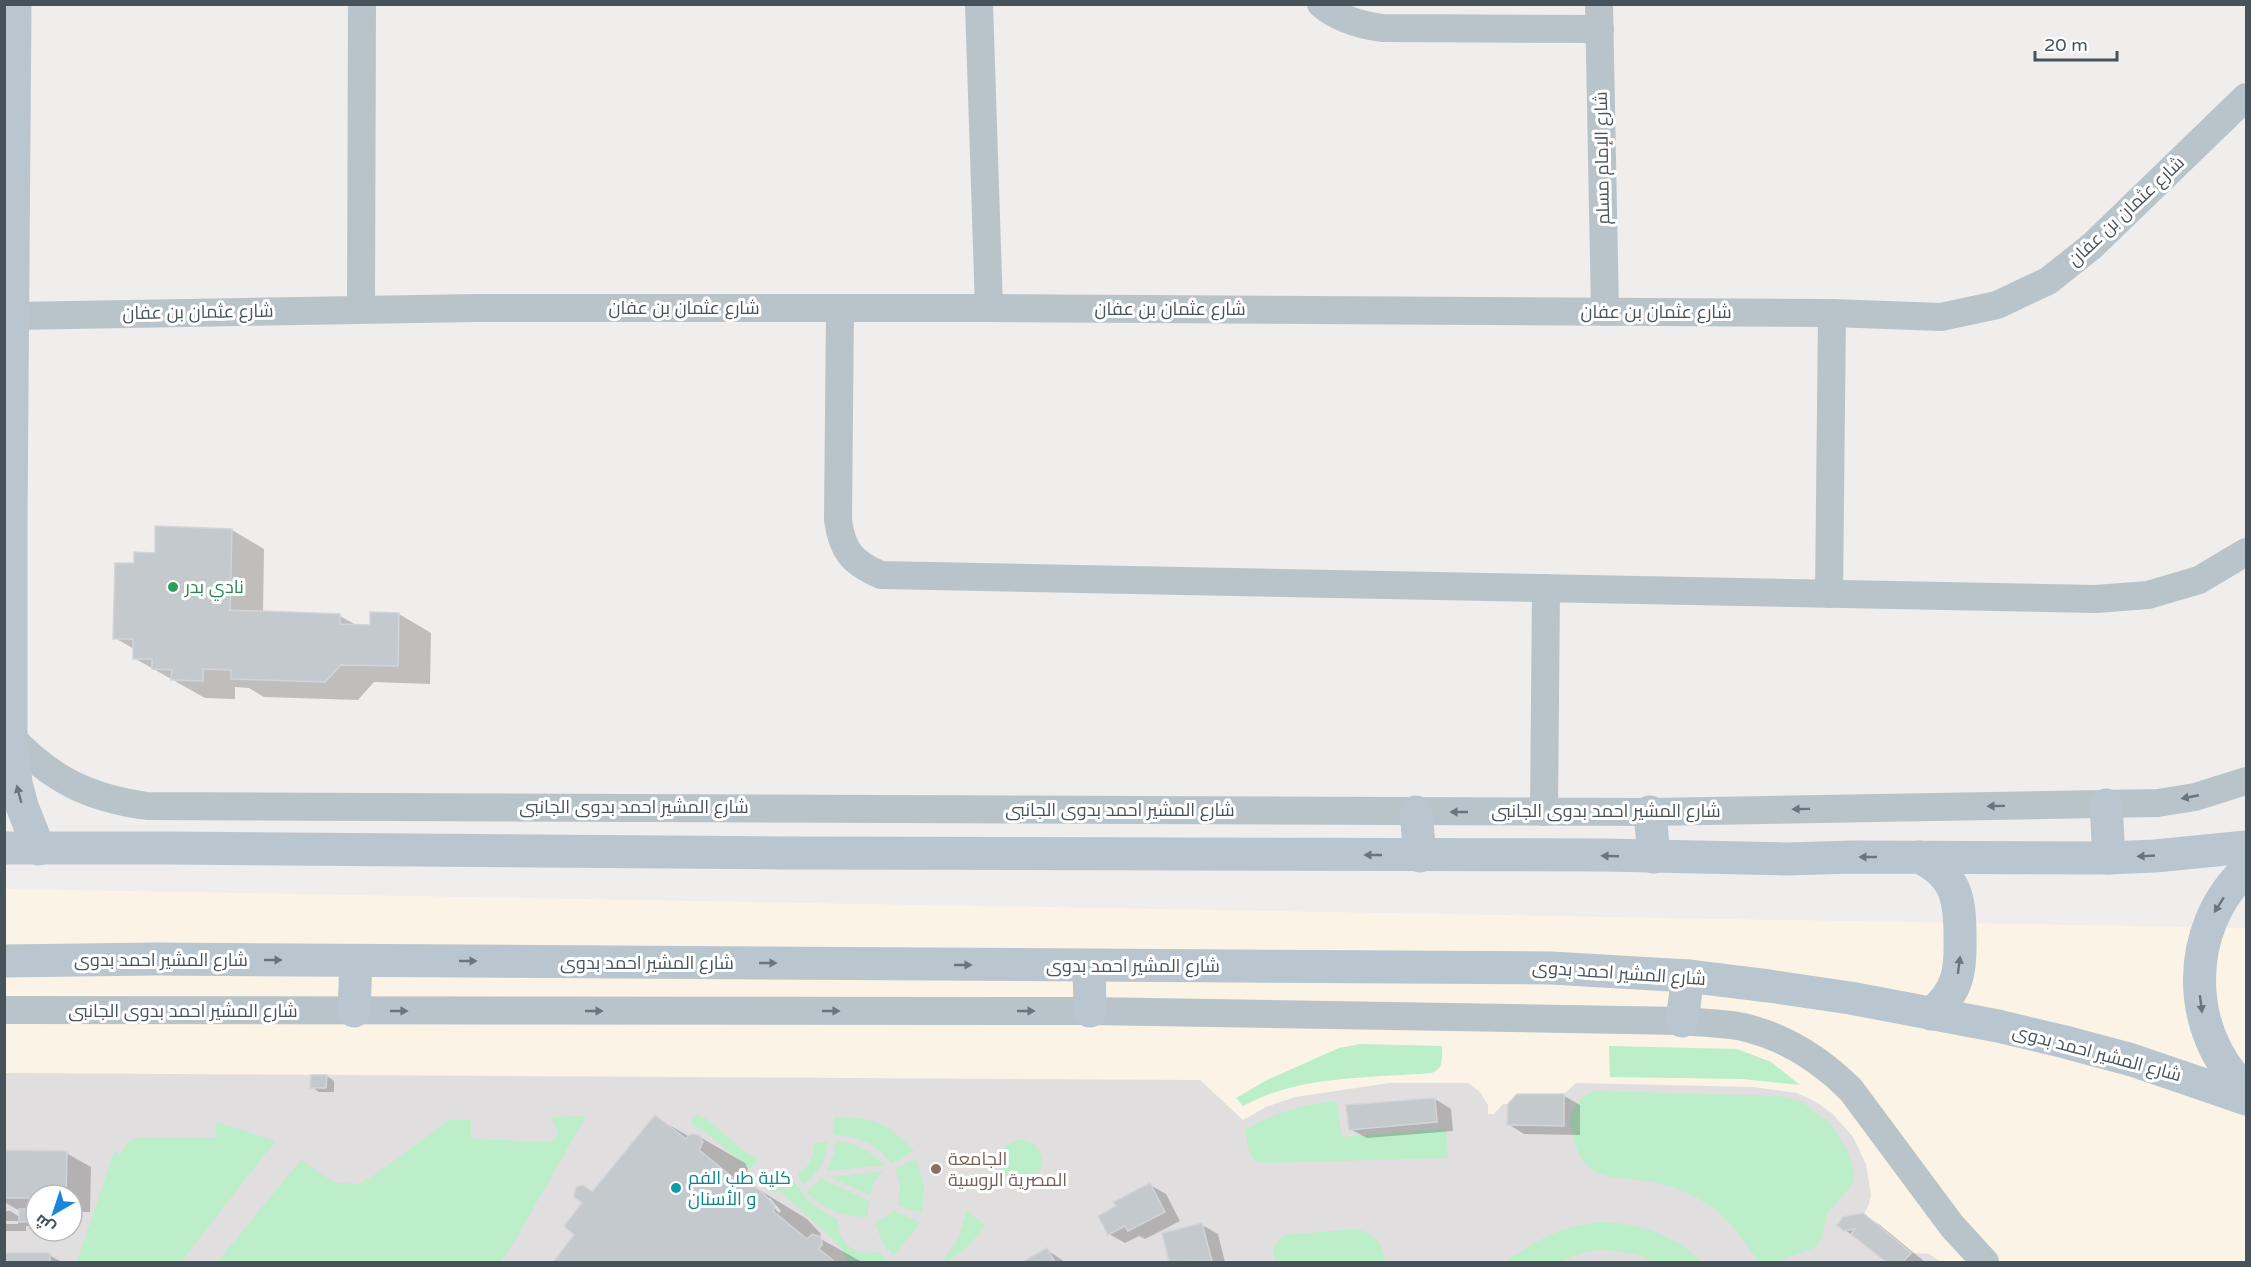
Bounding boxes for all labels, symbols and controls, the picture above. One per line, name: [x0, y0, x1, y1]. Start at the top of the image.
scale bar: [2035, 24, 2118, 62]
text: 20 m: [2044, 34, 2088, 56]
street label: شارع الإمام مسلم: [1590, 91, 1615, 225]
street label: شارع عثمان بن عفان: [2063, 151, 2189, 271]
street label: شارع عثمان بن عفان: [608, 297, 760, 320]
street label: شارع عثمان بن عفان: [1094, 298, 1246, 321]
street label: شارع عثمان بن عفان: [122, 300, 274, 325]
street label: شارع عثمان بن عفان: [1580, 301, 1732, 324]
place label: نادي بدر: [184, 576, 244, 601]
marker: نادي بدر: [166, 580, 180, 594]
one-way arrow: [14, 785, 23, 803]
one-way arrow: [2181, 793, 2200, 802]
street label: شارع المشير احمد بدوى الجانبى: [519, 796, 749, 819]
street label: شارع المشير احمد بدوى الجانبى: [1005, 799, 1235, 822]
street label: شارع المشير احمد بدوى الجانبى: [1491, 800, 1721, 823]
one-way arrow: [1986, 802, 2005, 811]
one-way arrow: [1791, 805, 1810, 814]
one-way arrow: [1449, 807, 1468, 817]
one-way arrow: [1363, 850, 1382, 860]
one-way arrow: [1600, 851, 1619, 860]
one-way arrow: [1858, 852, 1877, 862]
one-way arrow: [2137, 852, 2156, 861]
one-way arrow: [2214, 897, 2225, 913]
street label: شارع المشير احمد بدوى: [74, 949, 248, 972]
street label: شارع المشير احمد بدوى: [560, 952, 734, 975]
one-way arrow: [263, 955, 282, 965]
street label: شارع المشير احمد بدوى: [1046, 955, 1220, 978]
street label: شارع المشير احمد بدوى: [1531, 956, 1707, 991]
one-way arrow: [1955, 956, 1964, 975]
one-way arrow: [458, 957, 477, 966]
one-way arrow: [758, 959, 777, 968]
one-way arrow: [953, 960, 972, 970]
one-way arrow: [2196, 994, 2206, 1013]
street label: شارع المشير احمد بدوى الجانبى: [68, 1000, 298, 1023]
one-way arrow: [389, 1006, 408, 1016]
one-way arrow: [584, 1006, 603, 1016]
one-way arrow: [821, 1006, 840, 1016]
one-way arrow: [1016, 1007, 1035, 1016]
street label: شارع المشير احمد بدوى: [2010, 1020, 2184, 1087]
place label: الجامعة المصرية الروسية: [948, 1148, 1067, 1191]
marker: الجامعة المصرية الروسية: [929, 1162, 943, 1176]
place label: كلية طب الفم و الأسنان: [688, 1167, 791, 1210]
marker: كلية طب الفم و الأسنان: [669, 1181, 683, 1195]
north arrow: [24, 1183, 84, 1243]
text: ش: [31, 1210, 59, 1238]

